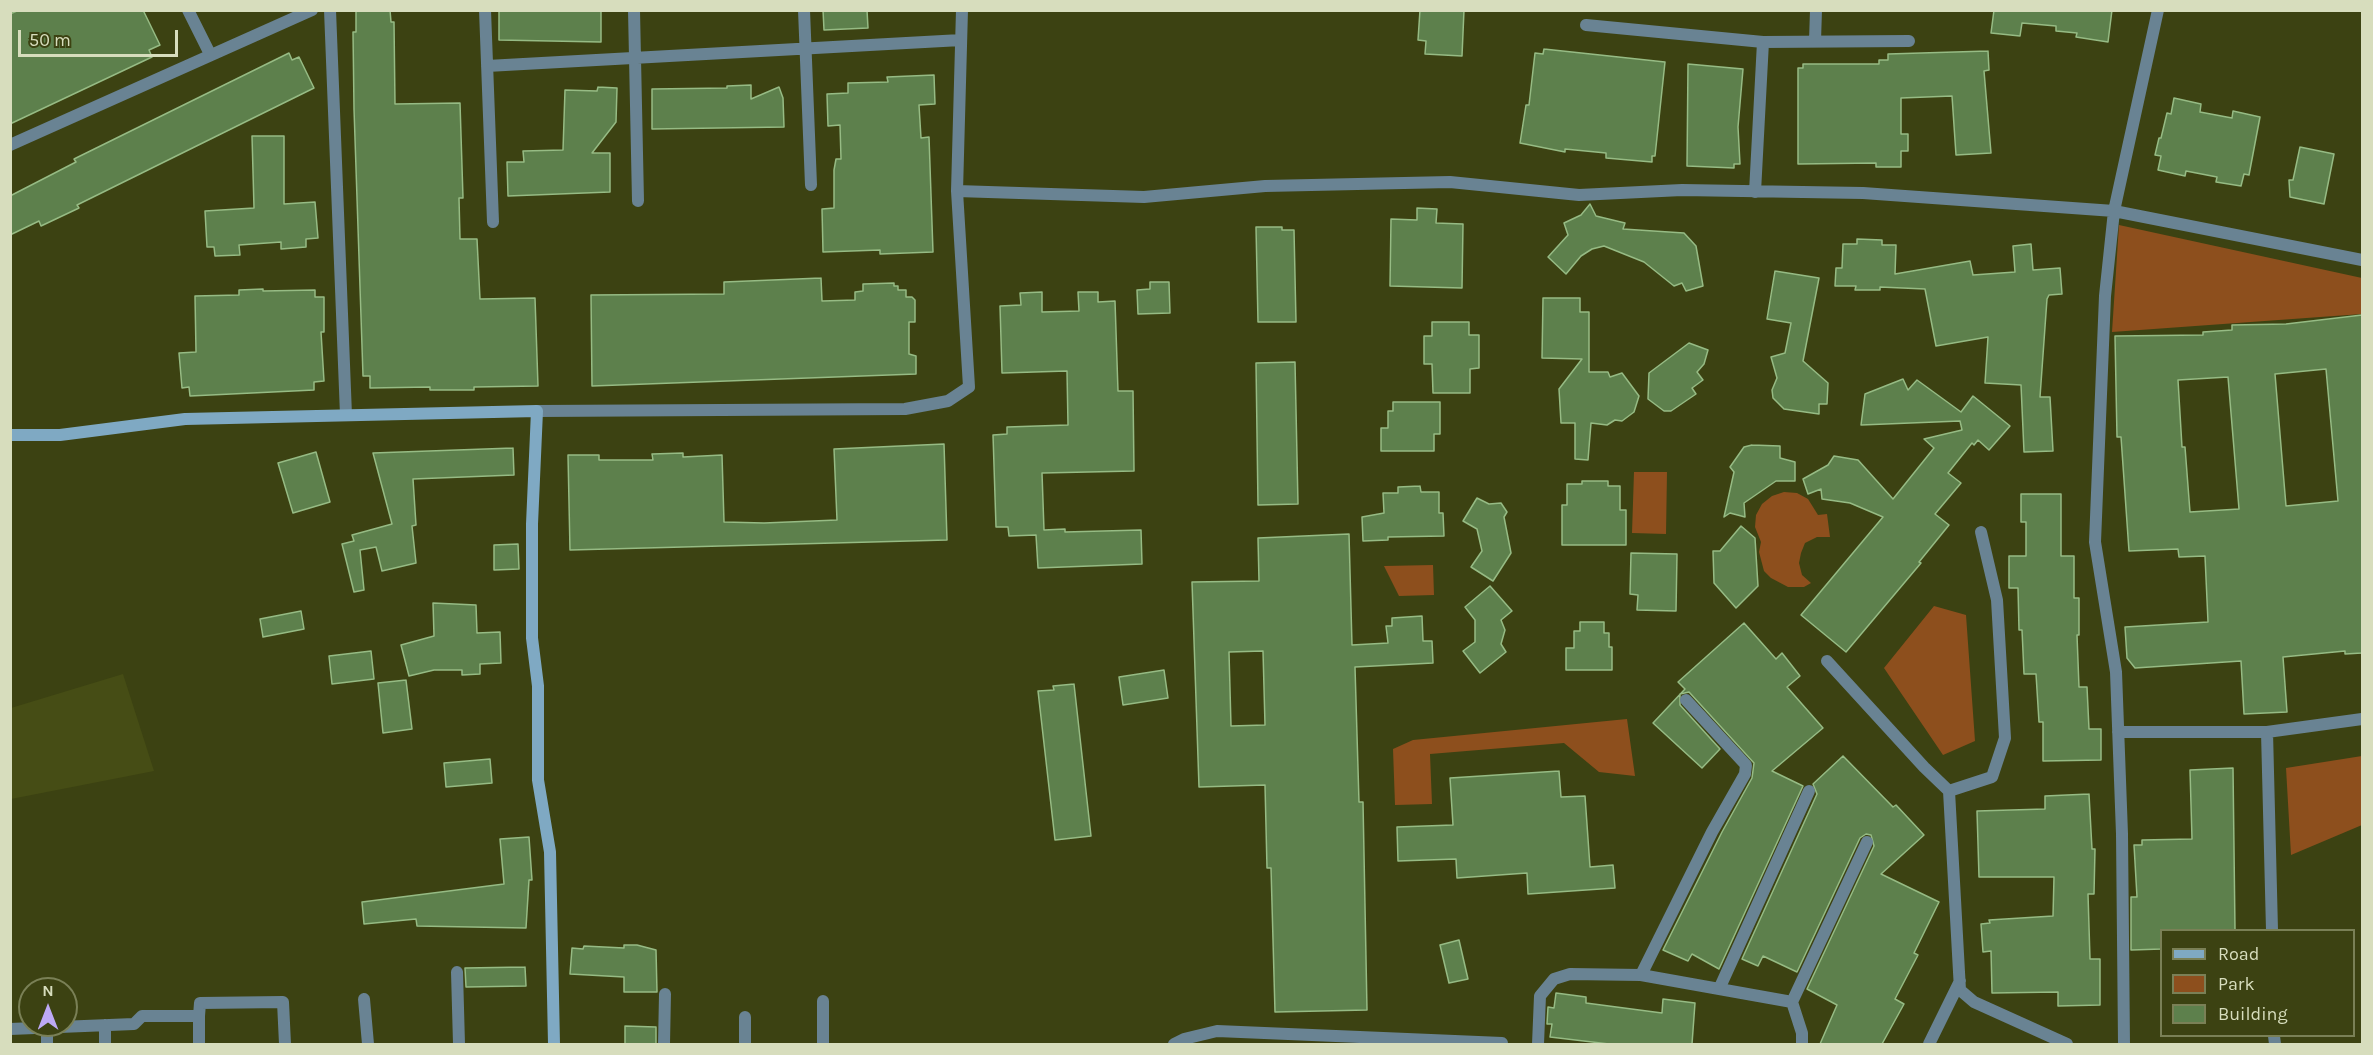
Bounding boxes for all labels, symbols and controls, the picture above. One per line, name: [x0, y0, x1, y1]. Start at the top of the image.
scale bar: [21, 18, 182, 56]
text: 50 m: [29, 29, 71, 51]
legend: [2160, 929, 2355, 1037]
text: Road: [2218, 943, 2259, 965]
text: Park: [2218, 973, 2255, 995]
north arrow: [18, 977, 78, 1037]
text: N: [42, 981, 54, 1000]
text: Building: [2218, 1003, 2288, 1025]

